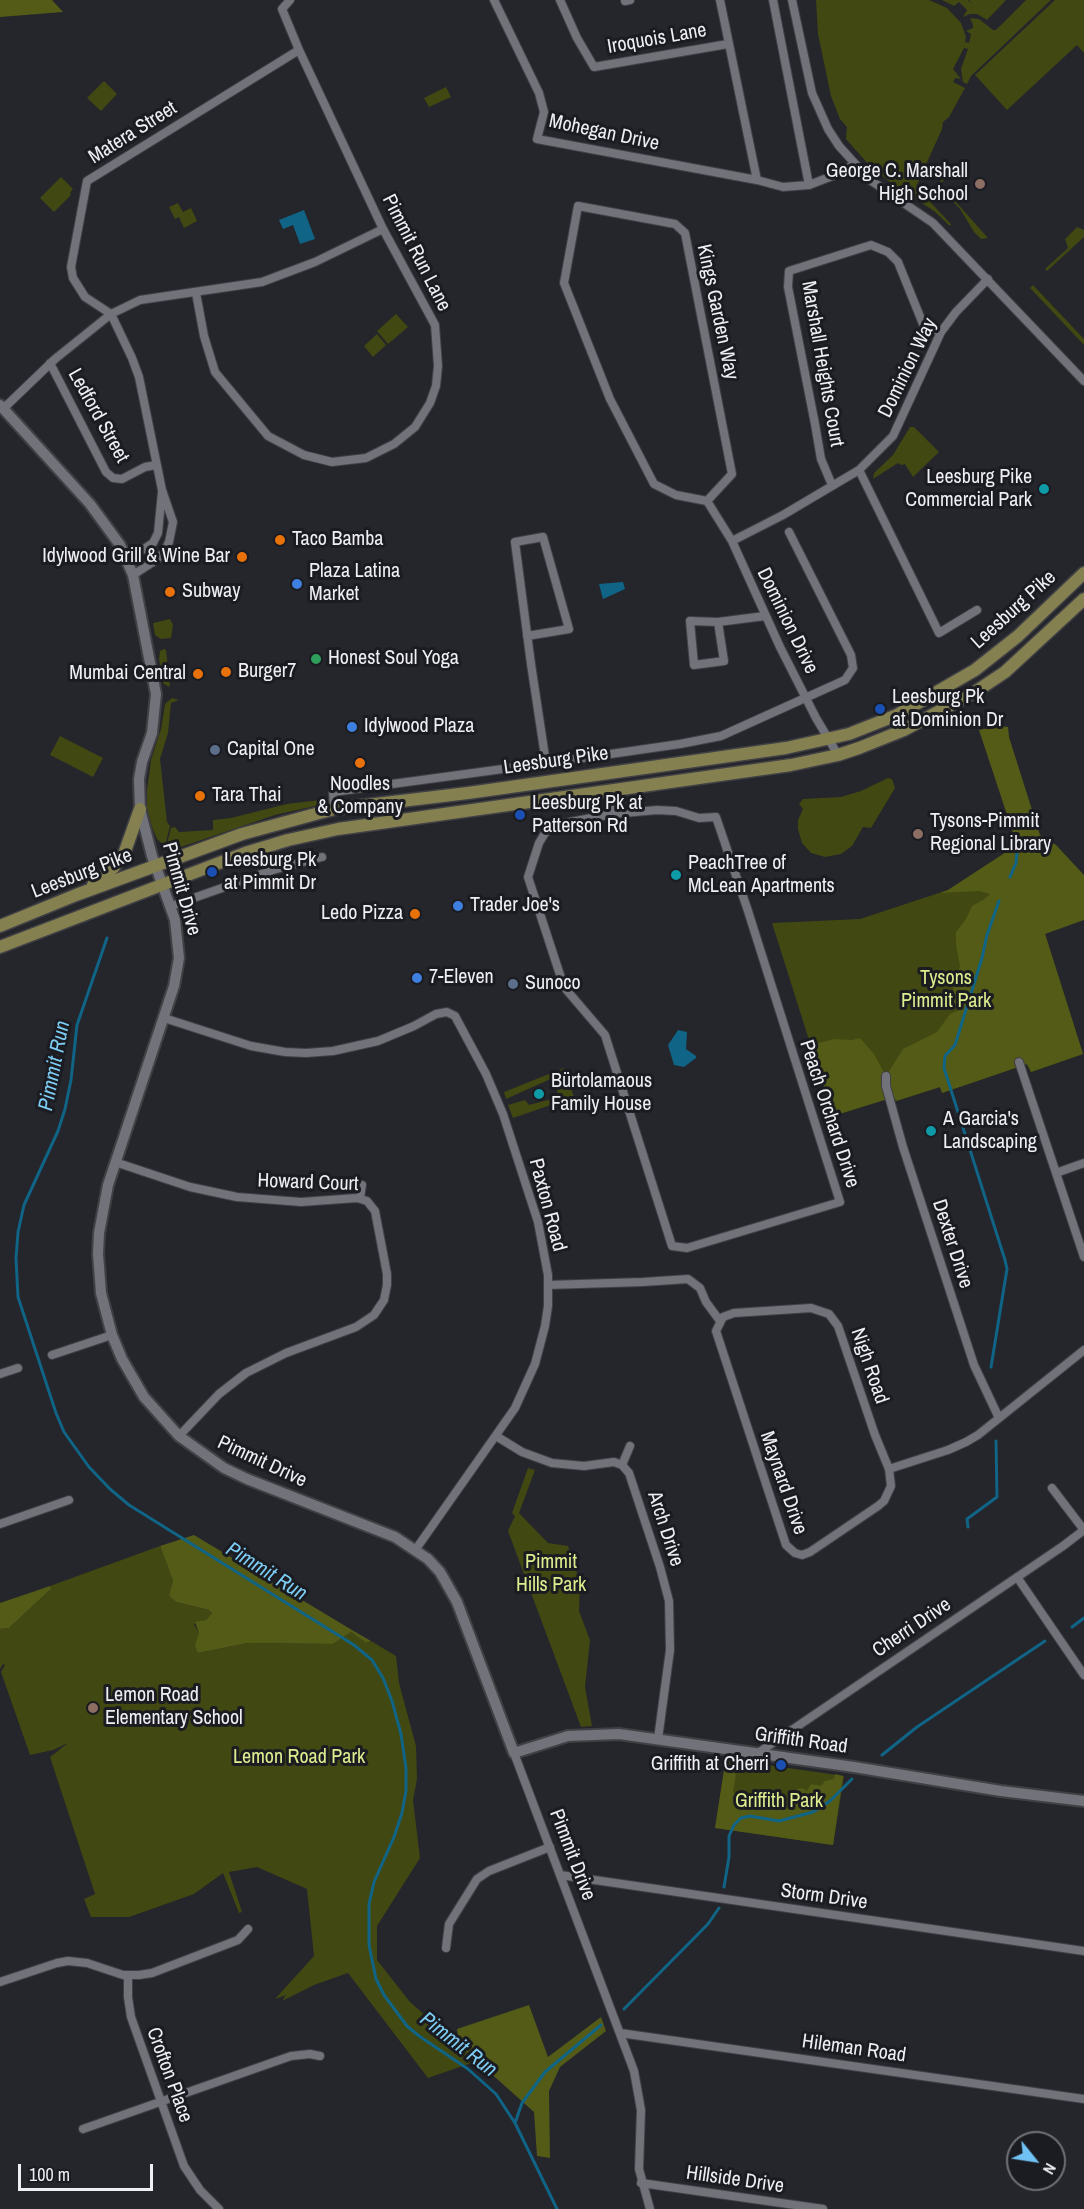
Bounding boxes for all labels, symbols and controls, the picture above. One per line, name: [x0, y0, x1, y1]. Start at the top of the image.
street label: Iroquois Lane: [606, 18, 708, 60]
street label: Matera Street: [85, 96, 181, 170]
street label: Mohegan Drive: [547, 110, 661, 156]
place label: George C. Marshall High School: [826, 160, 968, 207]
marker: George C. Marshall High School: [973, 177, 987, 191]
street label: Pimmit Run Lane: [376, 191, 456, 315]
street label: Kings Garden Way: [691, 242, 743, 382]
street label: Marshall Heights Court: [796, 279, 848, 449]
street label: Dominion Way: [874, 314, 942, 422]
street label: Ledford Street: [62, 365, 134, 467]
place label: Leesburg Pike Commercial Park: [905, 466, 1032, 513]
marker: Leesburg Pike Commercial Park: [1037, 482, 1051, 496]
place label: Taco Bamba: [292, 528, 383, 552]
marker: Taco Bamba: [273, 533, 287, 547]
place label: Idylwood Grill & Wine Bar: [42, 545, 230, 569]
marker: Idylwood Grill & Wine Bar: [235, 550, 249, 564]
place label: Plaza Latina Market: [309, 560, 400, 607]
street label: Dominion Drive: [751, 564, 823, 678]
street label: Leesburg Pike: [967, 566, 1061, 654]
marker: Plaza Latina Market: [290, 577, 304, 591]
place label: Subway: [182, 580, 240, 604]
marker: Subway: [163, 585, 177, 599]
place label: Honest Soul Yoga: [328, 647, 459, 671]
marker: Honest Soul Yoga: [309, 652, 323, 666]
place label: Burger7: [238, 660, 296, 684]
place label: Mumbai Central: [69, 662, 186, 686]
marker: Burger7: [219, 665, 233, 679]
marker: Mumbai Central: [191, 667, 205, 681]
place label: Leesburg Pk at Dominion Dr: [892, 686, 1003, 733]
marker: Leesburg Pk at Dominion Dr: [873, 702, 887, 716]
place label: Idylwood Plaza: [364, 715, 474, 739]
marker: Idylwood Plaza: [345, 720, 359, 734]
place label: Capital One: [227, 738, 315, 762]
street label: Leesburg Pike: [502, 742, 610, 780]
marker: Capital One: [208, 743, 222, 757]
marker: Noodles & Company: [353, 756, 367, 770]
place label: Noodles & Company: [317, 773, 403, 820]
place label: Tara Thai: [212, 784, 282, 808]
marker: Tara Thai: [193, 789, 207, 803]
place label: Leesburg Pk at Patterson Rd: [532, 792, 642, 839]
marker: Leesburg Pk at Patterson Rd: [513, 808, 527, 822]
place label: Tysons-Pimmit Regional Library: [930, 810, 1051, 857]
marker: Tysons-Pimmit Regional Library: [911, 827, 925, 841]
street label: Pimmit Drive: [156, 840, 206, 938]
street label: Leesburg Pike: [28, 844, 136, 904]
place label: Leesburg Pk at Pimmit Dr: [224, 849, 316, 896]
place label: PeachTree of McLean Apartments: [688, 852, 835, 899]
marker: Leesburg Pk at Pimmit Dr: [205, 865, 219, 879]
marker: PeachTree of McLean Apartments: [669, 868, 683, 882]
place label: Trader Joe's: [470, 894, 560, 918]
marker: Trader Joe's: [451, 899, 465, 913]
place label: Ledo Pizza: [321, 902, 403, 926]
marker: Ledo Pizza: [408, 907, 422, 921]
place label: 7-Eleven: [429, 966, 494, 990]
park label: Tysons Pimmit Park: [901, 967, 991, 1014]
marker: 7-Eleven: [410, 971, 424, 985]
place label: Sunoco: [525, 972, 581, 996]
marker: Sunoco: [506, 977, 520, 991]
water label: Pimmit Run: [34, 1019, 76, 1113]
street label: Peach Orchard Drive: [794, 1037, 864, 1191]
place label: Bürtolamaous Family House: [551, 1070, 652, 1117]
marker: Bürtolamaous Family House: [532, 1087, 546, 1101]
place label: A Garcia's Landscaping: [943, 1108, 1037, 1155]
marker: A Garcia's Landscaping: [924, 1124, 938, 1138]
street label: Paxton Road: [523, 1156, 571, 1254]
street label: Howard Court: [257, 1169, 359, 1197]
street label: Dexter Drive: [926, 1197, 978, 1291]
street label: Nigh Road: [845, 1325, 893, 1407]
street label: Maynard Drive: [754, 1428, 812, 1538]
street label: Pimmit Drive: [214, 1431, 310, 1493]
street label: Arch Drive: [642, 1488, 688, 1570]
water label: Pimmit Run: [221, 1537, 311, 1607]
park label: Pimmit Hills Park: [516, 1551, 586, 1598]
street label: Cherri Drive: [868, 1593, 956, 1663]
place label: Lemon Road Elementary School: [105, 1684, 243, 1731]
marker: Lemon Road Elementary School: [86, 1701, 100, 1715]
street label: Griffith Road: [753, 1723, 849, 1759]
park label: Lemon Road Park: [233, 1746, 365, 1770]
place label: Griffith at Cherri: [651, 1753, 769, 1777]
marker: Griffith at Cherri: [774, 1758, 788, 1772]
park label: Griffith Park: [735, 1790, 823, 1814]
street label: Pimmit Drive: [544, 1806, 600, 1904]
street label: Storm Drive: [779, 1879, 869, 1915]
water label: Pimmit Run: [414, 2007, 502, 2083]
street label: Crofton Place: [141, 2024, 197, 2126]
street label: Hileman Road: [800, 2030, 908, 2068]
north arrow: [1006, 2131, 1066, 2191]
scale bar: [21, 2152, 156, 2190]
text: N: [1038, 2159, 1062, 2179]
street label: Hillside Drive: [685, 2161, 785, 2199]
text: 100 m: [29, 2162, 70, 2187]

